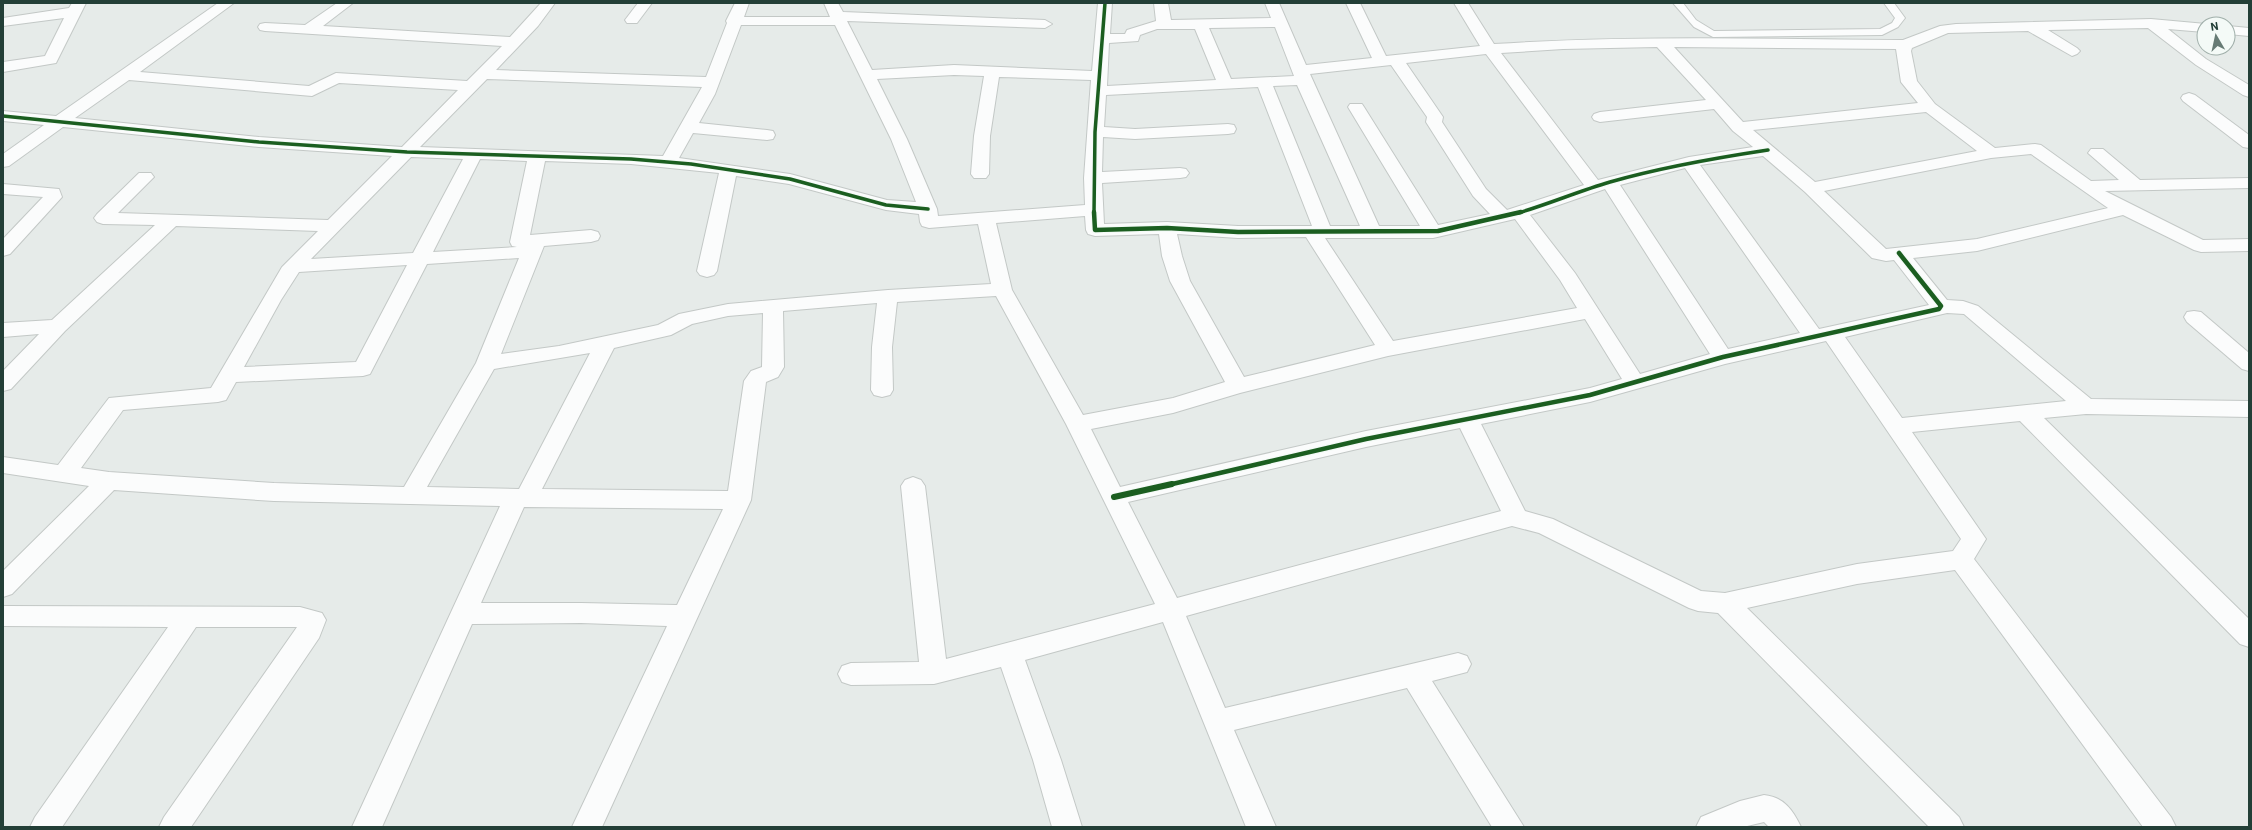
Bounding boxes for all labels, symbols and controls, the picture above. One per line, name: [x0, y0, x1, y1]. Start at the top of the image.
north arrow: [2196, 16, 2236, 56]
text: N: [2210, 20, 2220, 34]

